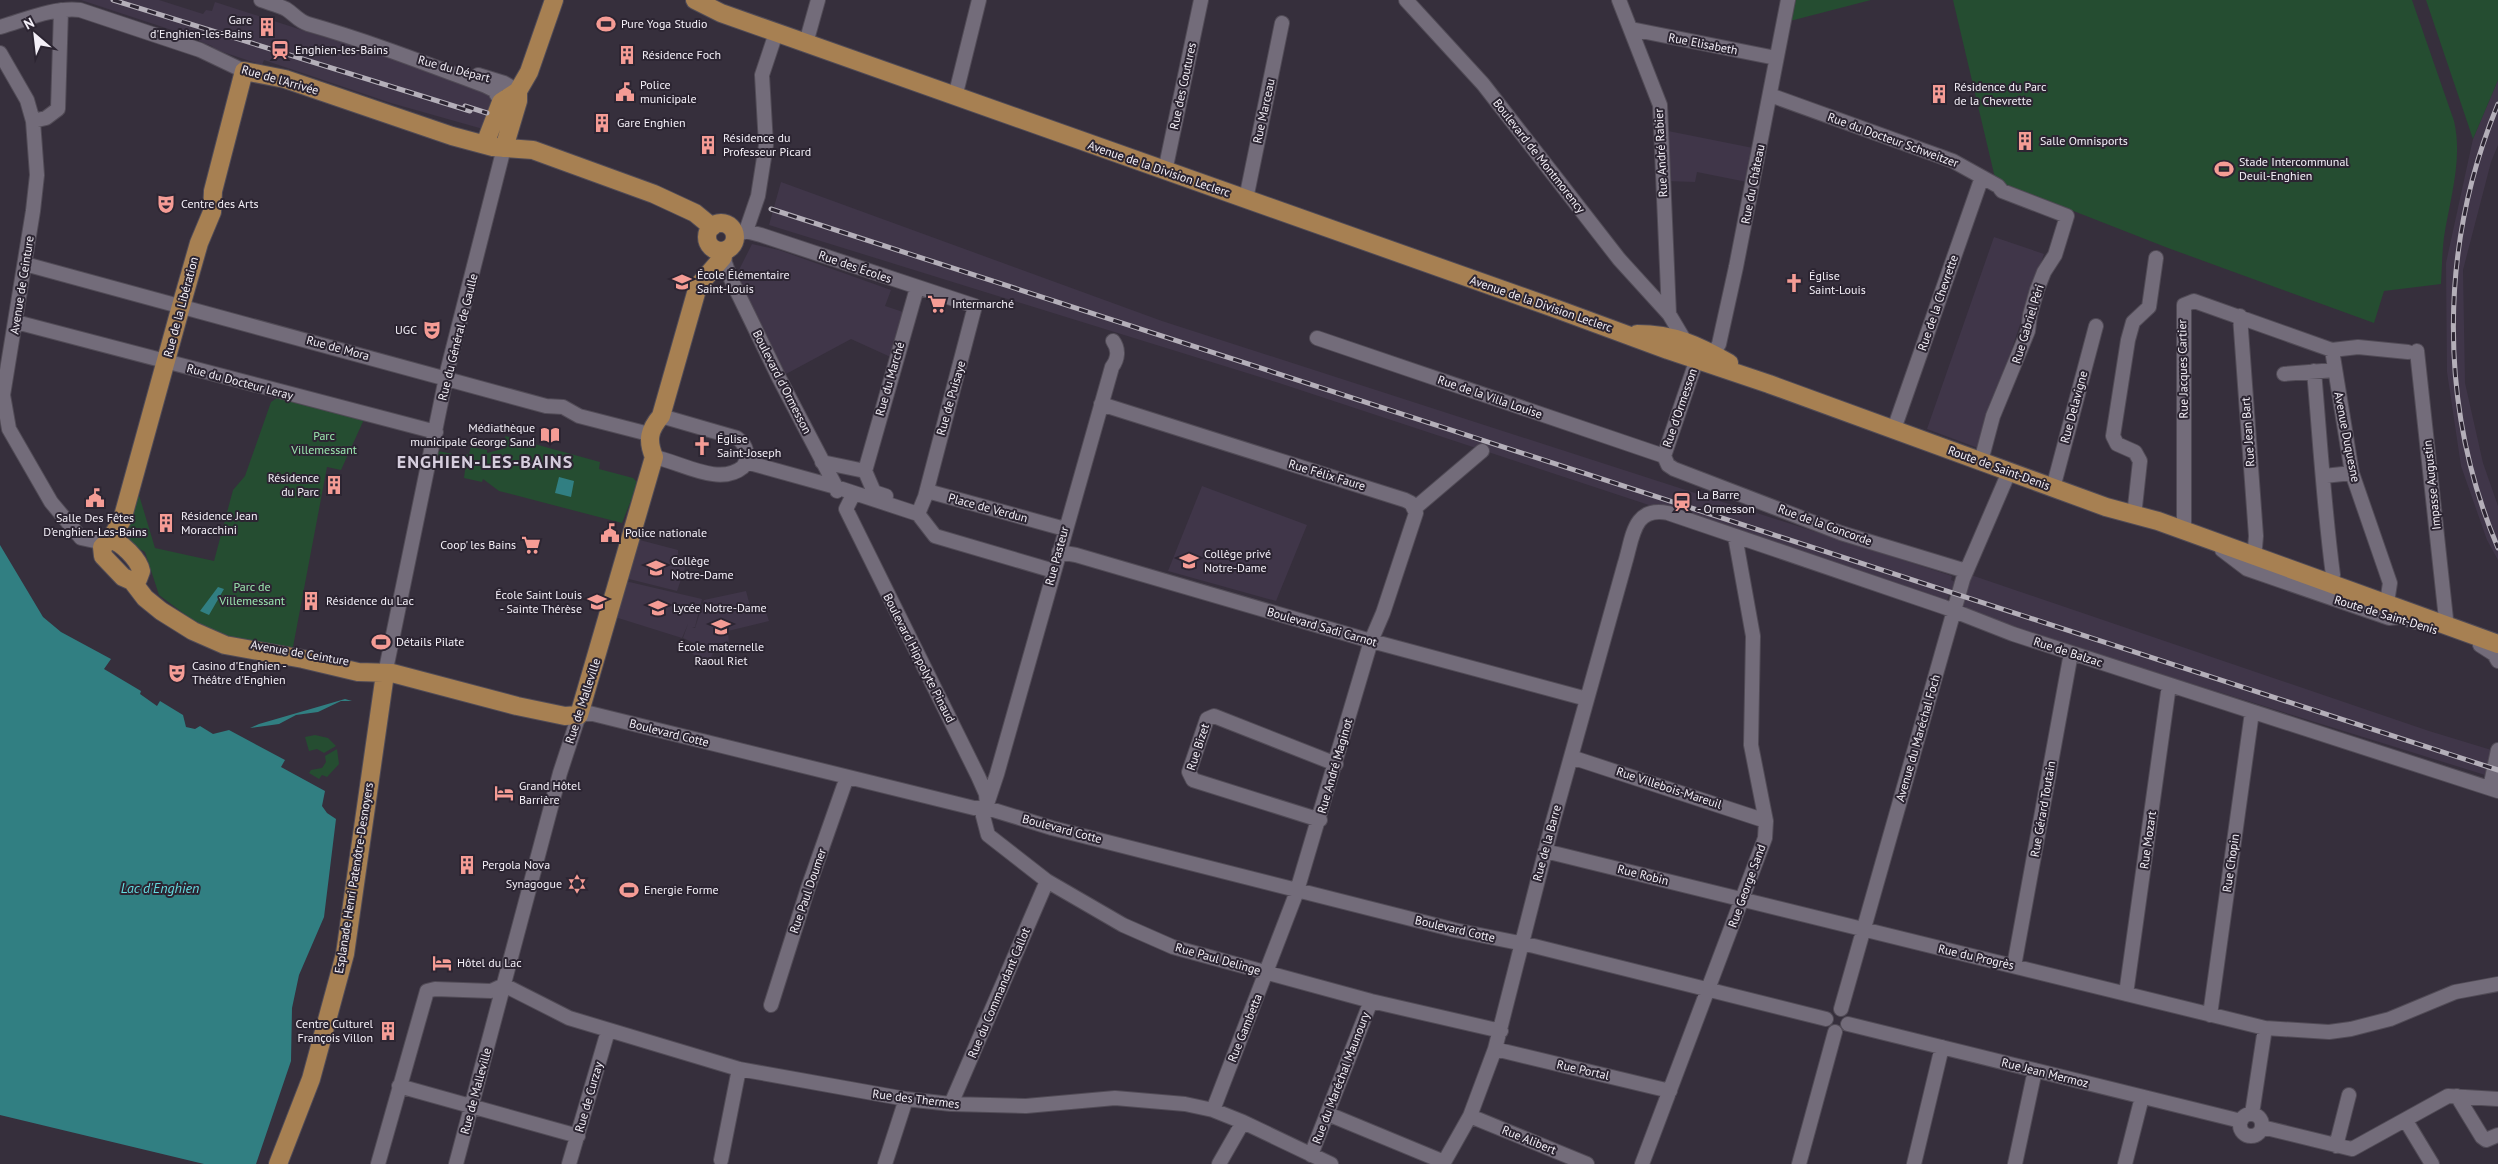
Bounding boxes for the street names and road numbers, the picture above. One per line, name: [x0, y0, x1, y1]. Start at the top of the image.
street label: Rue Elisabeth: [1667, 29, 1739, 58]
street label: Rue des Coutures: [1166, 41, 1199, 131]
street label: Rue du Départ: [417, 52, 492, 85]
street label: Rue de l'Arrivée: [240, 61, 320, 98]
street label: Rue Marceau: [1249, 77, 1278, 145]
street label: Boulevard de Montmorency: [1490, 96, 1589, 216]
street label: Rue André Rabier: [1651, 108, 1670, 198]
street label: Rue du Docteur Schweitzer: [1826, 109, 1961, 170]
street label: Avenue de la Division Leclerc: [1086, 137, 1233, 200]
street label: Rue du Château: [1737, 143, 1768, 225]
street label: Avenue de Ceinture: [6, 235, 37, 335]
street label: Rue des Écoles: [817, 247, 894, 286]
street label: Rue de la Chevrette: [1914, 253, 1961, 353]
street label: Rue de la Libération: [160, 255, 201, 359]
street label: Rue du Général de Gaulle: [434, 272, 481, 402]
street label: Avenue de la Division Leclerc: [1468, 272, 1615, 335]
street label: Rue Gabriel Péri: [2008, 282, 2047, 365]
street label: Rue Jacques Cartier: [2174, 319, 2191, 419]
street label: Boulevard d'Ormesson: [750, 327, 815, 436]
street label: Rue de Mora: [305, 332, 371, 363]
street label: Rue du Marché: [872, 340, 907, 418]
street label: Rue de Puisaye: [933, 359, 968, 437]
street label: Rue du Docteur Leray: [185, 360, 295, 403]
street label: Rue d'Ormesson: [1659, 366, 1700, 449]
street label: Rue Delavigne: [2057, 369, 2090, 445]
street label: Rue de la Villa Louise: [1436, 372, 1545, 421]
street label: Avenue Duquesne: [2331, 390, 2364, 483]
street label: Rue Jean Bart: [2238, 397, 2257, 467]
street label: Impasse Augustin: [2419, 440, 2444, 531]
street label: Route de Saint-Denis: [1946, 442, 2052, 493]
street label: Rue Félix Faure: [1287, 456, 1367, 493]
street label: Place de Verdun: [947, 490, 1030, 525]
street label: Rue de la Concorde: [1776, 501, 1874, 548]
street label: Rue Pasteur: [1041, 525, 1072, 587]
street label: Boulevard Hippolyte Pinaud: [880, 591, 959, 725]
street label: Route de Saint-Denis: [2333, 592, 2440, 637]
street label: Boulevard Sadi Carnot: [1265, 604, 1379, 649]
street label: Rue de Balzac: [2032, 633, 2105, 670]
street label: Avenue de Ceinture: [250, 636, 350, 669]
street label: Rue de Malleville: [562, 656, 603, 745]
street label: Avenue du Maréchal Foch: [1892, 673, 1943, 803]
street label: Boulevard Cotte: [628, 715, 711, 750]
street label: Rue André Maginot: [1314, 717, 1355, 815]
street label: Rue Bizet: [1183, 722, 1212, 772]
street label: Rue Gérard Toutain: [2027, 760, 2058, 858]
street label: Rue Villebois-Mareuil: [1615, 763, 1724, 812]
street label: Esplanade Henri Patenôtre-Desnoyers: [331, 781, 376, 975]
street label: Rue de la Barre: [1529, 803, 1564, 883]
street label: Rue Mozart: [2136, 810, 2159, 870]
street label: Boulevard Cotte: [1021, 811, 1104, 846]
street label: Rue Chopin: [2219, 833, 2242, 893]
street label: Rue George Sand: [1724, 842, 1769, 930]
street label: Rue Paul Doumer: [786, 846, 829, 935]
street label: Rue Robin: [1616, 861, 1670, 888]
street label: Boulevard Cotte: [1414, 912, 1497, 945]
street label: Rue du Commandant Callot: [964, 925, 1033, 1060]
street label: Rue Paul Delinge: [1174, 939, 1262, 978]
street label: Rue du Progrès: [1937, 941, 2016, 973]
street label: Rue Gambetta: [1224, 991, 1265, 1064]
street label: Rue du Maréchal Maunoury: [1308, 1009, 1373, 1146]
street label: Rue de Malleville: [457, 1046, 494, 1136]
street label: Rue Jean Mermoz: [2000, 1054, 2090, 1091]
street label: Rue Portal: [1555, 1056, 1611, 1083]
street label: Rue de Curzay: [571, 1059, 606, 1134]
street label: Rue des Thermes: [872, 1086, 960, 1111]
street label: Rue Alibert: [1500, 1122, 1559, 1157]

